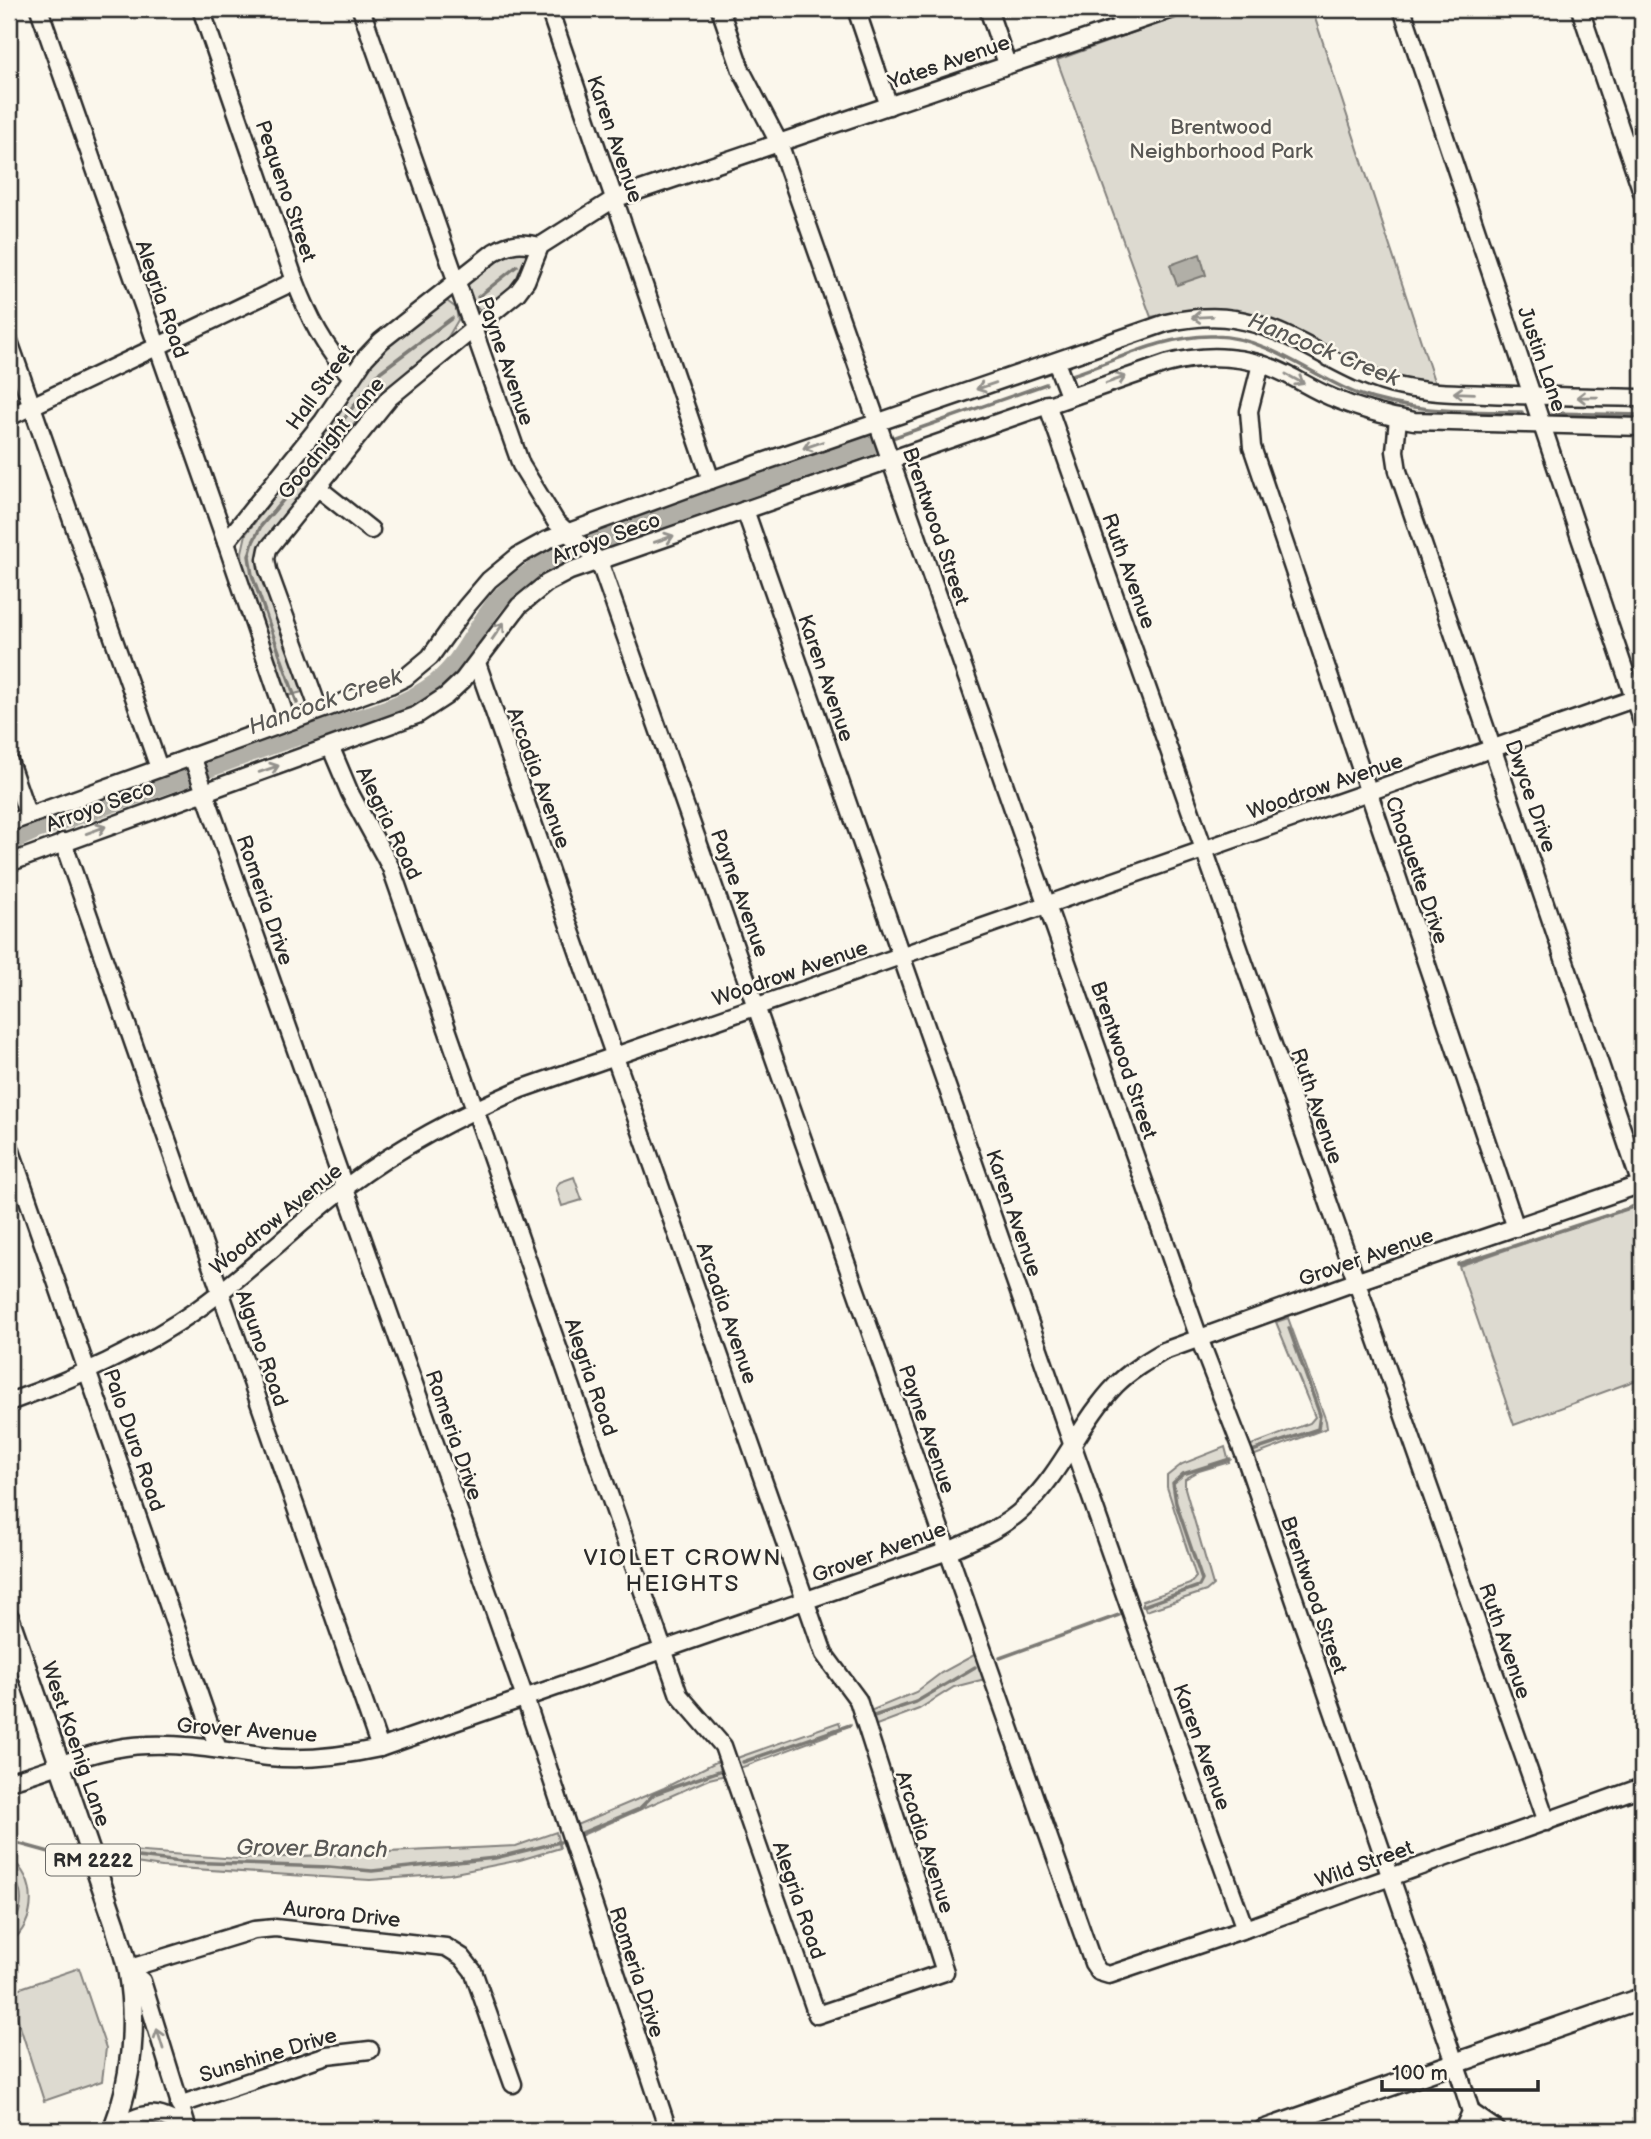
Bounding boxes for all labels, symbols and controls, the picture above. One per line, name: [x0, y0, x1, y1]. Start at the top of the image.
street label: Yates Avenue: [884, 30, 1013, 95]
street label: Karen Avenue: [581, 72, 648, 206]
park label: Brentwood Neighborhood Park: [1129, 115, 1314, 164]
street label: Pequeno Street: [250, 117, 322, 266]
street label: Alegria Road: [130, 237, 193, 361]
street label: Payne Avenue: [472, 294, 539, 429]
street label: Justin Lane: [1512, 303, 1571, 415]
water label: Hancock Creek: [1244, 307, 1404, 393]
one-way arrow: [1191, 311, 1214, 324]
street label: Hall Street: [281, 339, 360, 435]
street label: Goodnight Lane: [273, 372, 390, 505]
one-way arrow: [1105, 373, 1127, 386]
one-way arrow: [1284, 373, 1305, 386]
one-way arrow: [976, 381, 998, 393]
one-way arrow: [1453, 387, 1476, 400]
one-way arrow: [1576, 390, 1599, 404]
one-way arrow: [802, 439, 824, 452]
street label: Brentwood Street: [897, 444, 974, 609]
street label: Arroyo Seco: [549, 507, 664, 570]
street label: Ruth Avenue: [1096, 510, 1161, 632]
one-way arrow: [652, 532, 674, 544]
street label: Karen Avenue: [792, 611, 859, 745]
one-way arrow: [491, 622, 505, 641]
water label: Hancock Creek: [245, 662, 406, 741]
street label: Arcadia Avenue: [501, 704, 576, 852]
street label: Dwyce Drive: [1500, 736, 1561, 856]
street label: Woodrow Avenue: [1244, 748, 1406, 825]
one-way arrow: [257, 762, 279, 774]
street label: Alegria Road: [350, 763, 427, 884]
street label: Arroyo Seco: [43, 775, 158, 838]
street label: Choquette Drive: [1380, 793, 1454, 947]
one-way arrow: [84, 823, 106, 836]
street label: Payne Avenue: [705, 826, 774, 961]
street label: Romeria Drive: [231, 832, 299, 969]
street label: Woodrow Avenue: [709, 935, 871, 1012]
street label: Brentwood Street: [1085, 978, 1162, 1143]
street label: Ruth Avenue: [1285, 1045, 1348, 1167]
street label: Karen Avenue: [980, 1146, 1047, 1280]
street label: Woodrow Avenue: [205, 1158, 348, 1280]
street label: Grover Avenue: [1296, 1223, 1437, 1292]
street label: Arcadia Avenue: [691, 1239, 762, 1387]
street label: Alguno Road: [230, 1287, 293, 1410]
street label: Alegria Road: [559, 1315, 622, 1439]
street label: Payne Avenue: [893, 1362, 960, 1497]
street label: Palo Duro Road: [97, 1366, 170, 1515]
street label: Romeria Drive: [420, 1367, 488, 1504]
street label: Brentwood Street: [1275, 1513, 1352, 1678]
street label: Grover Avenue: [809, 1517, 950, 1588]
district label: VIOLET CROWN HEIGHTS: [583, 1544, 783, 1598]
street label: Ruth Avenue: [1473, 1580, 1536, 1702]
street label: West Koenig Lane: [36, 1658, 115, 1830]
street label: Karen Avenue: [1167, 1680, 1236, 1814]
street label: Grover Avenue: [176, 1713, 318, 1748]
street label: Arcadia Avenue: [890, 1768, 959, 1916]
water label: Grover Branch: [236, 1834, 388, 1864]
street label: Wild Street: [1312, 1835, 1417, 1894]
street label: Alegria Road: [767, 1838, 830, 1962]
road number: RM 2222: [46, 1844, 140, 1876]
street label: Aurora Drive: [282, 1896, 402, 1933]
street label: Romeria Drive: [604, 1904, 669, 2041]
street label: Sunshine Drive: [196, 2023, 340, 2088]
one-way arrow: [152, 2028, 165, 2050]
scale bar: [1382, 2048, 1537, 2092]
text: 100 m: [1392, 2061, 1448, 2086]

